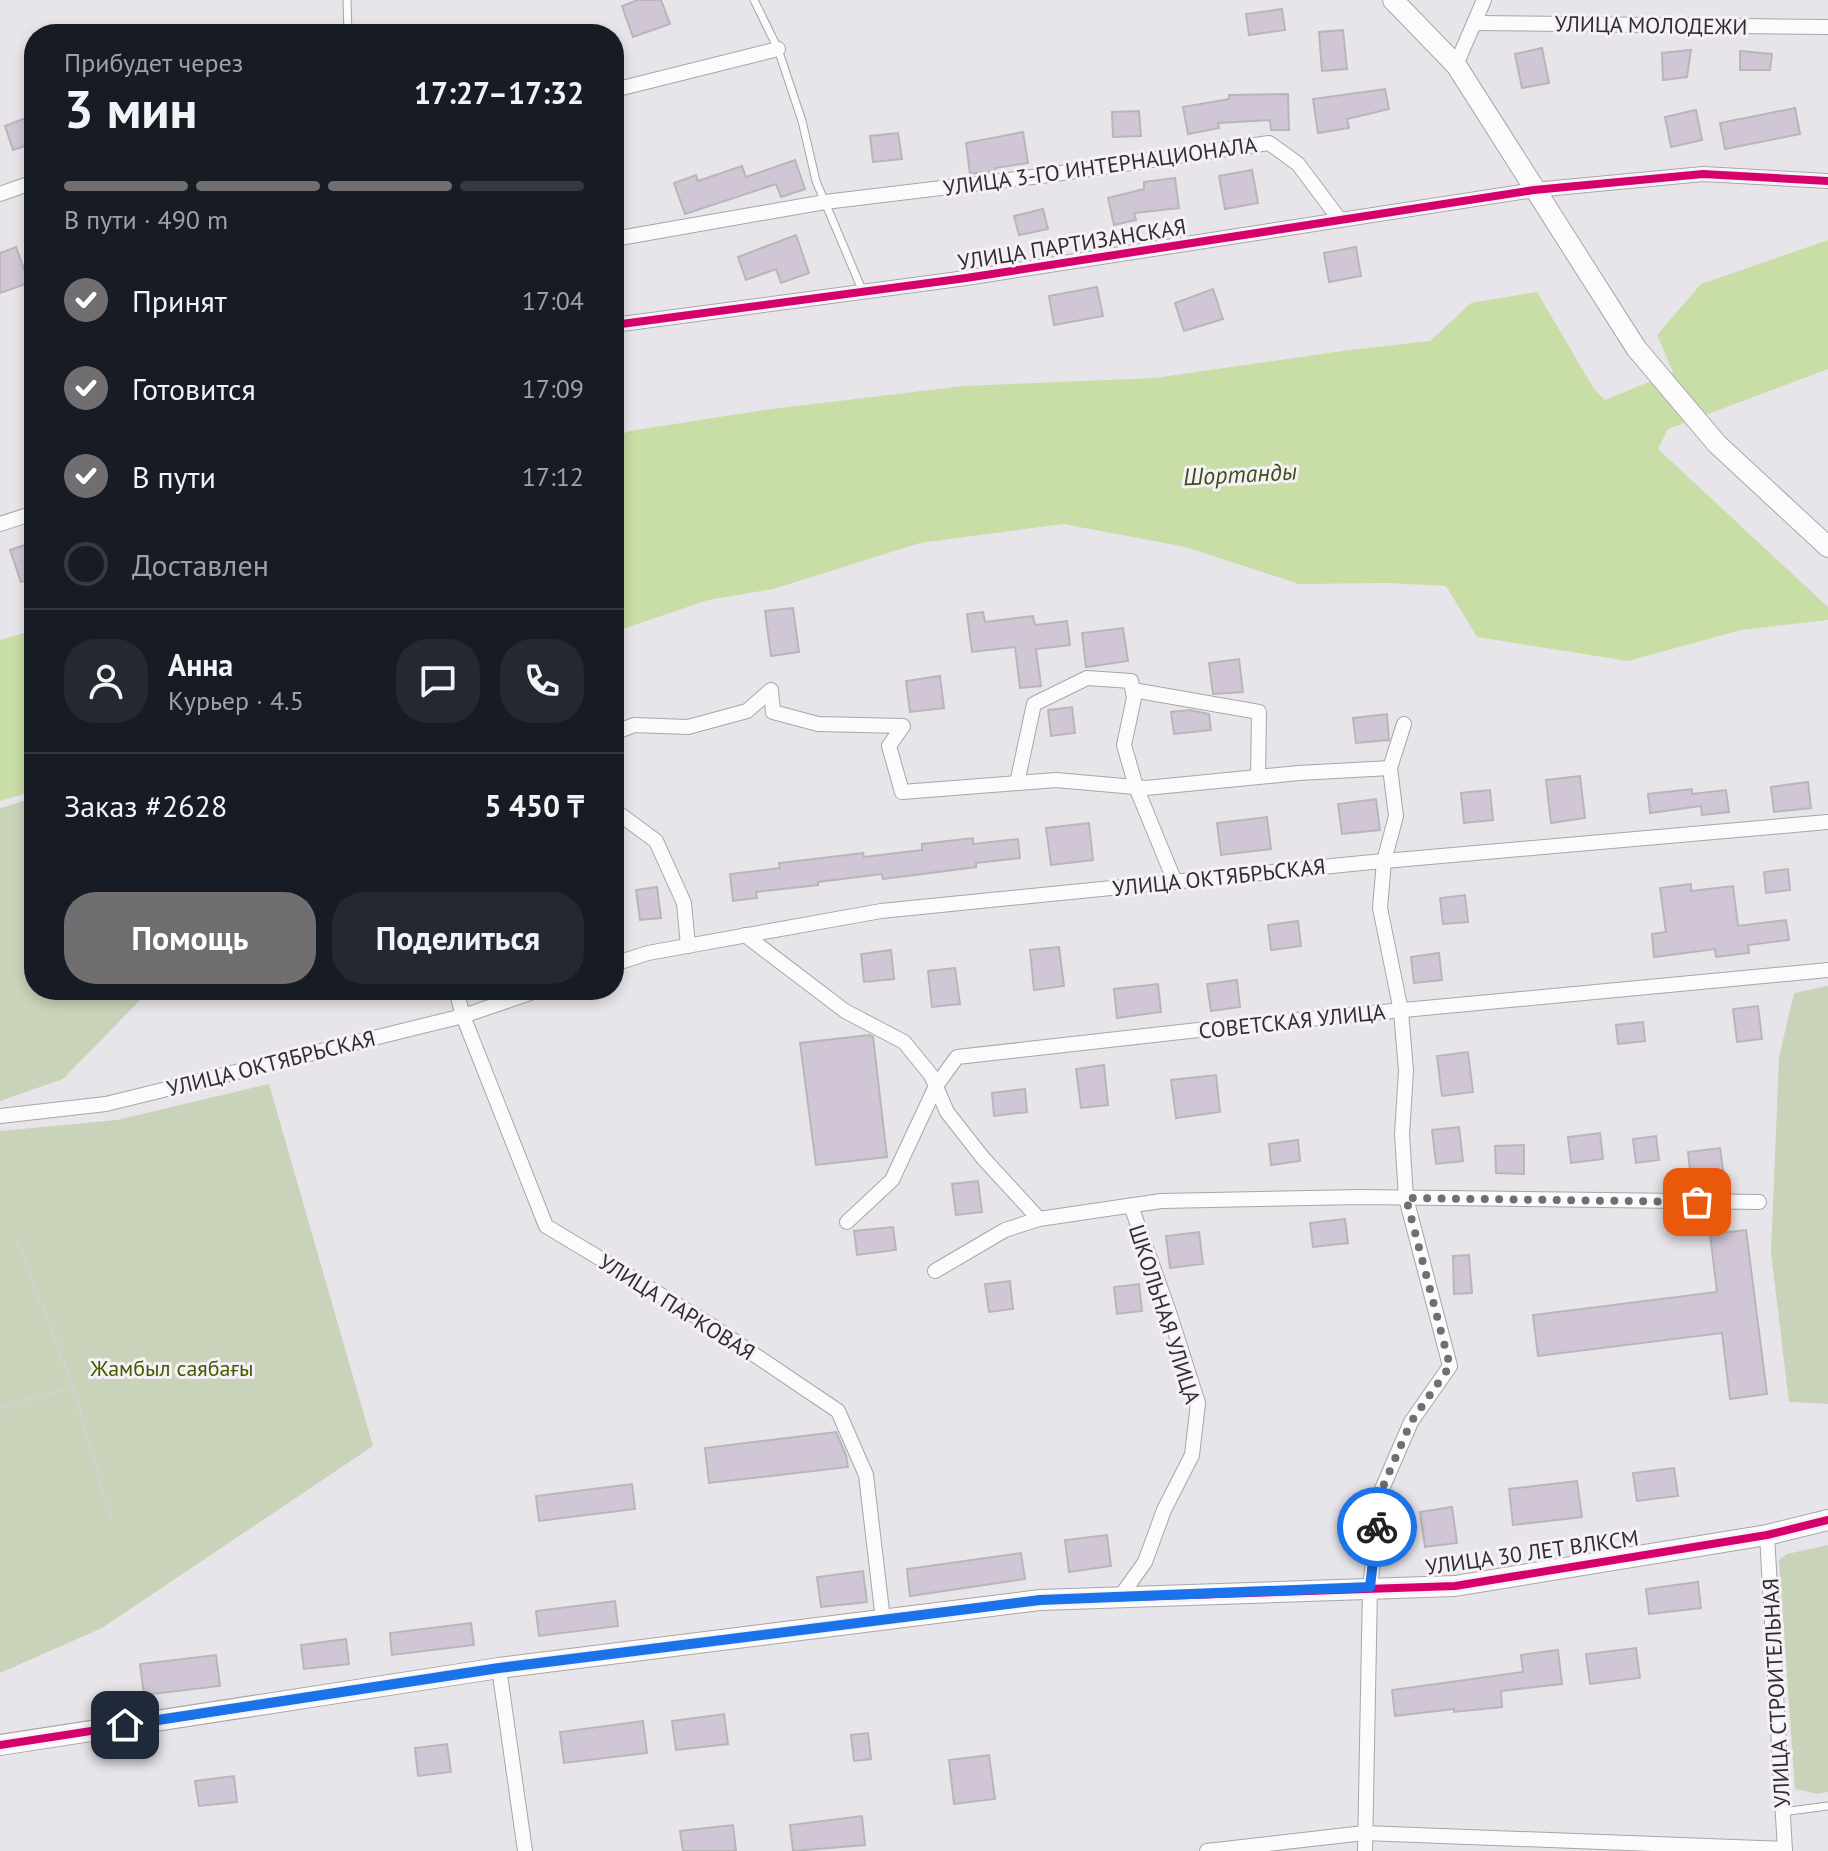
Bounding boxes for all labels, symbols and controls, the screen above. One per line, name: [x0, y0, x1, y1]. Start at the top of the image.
street label: УЛИЦА МОЛОДЕЖИ: [1554, 9, 1748, 41]
text: Прибудет через: [64, 46, 243, 79]
text: 17:27–17:32: [414, 73, 584, 112]
text: 3 мин: [64, 75, 198, 142]
street label: УЛИЦА 3-ГО ИНТЕРНАЦИОНАЛА: [941, 130, 1259, 202]
text: В пути · 490 m: [64, 203, 228, 236]
street label: УЛИЦА ПАРТИЗАНСКАЯ: [956, 212, 1188, 276]
icon: check: [64, 278, 108, 322]
text: Принят: [132, 281, 227, 320]
text: 17:04: [522, 284, 584, 317]
icon: check: [64, 366, 108, 410]
text: Готовится: [132, 369, 256, 408]
text: 17:09: [522, 372, 584, 405]
icon: check: [64, 454, 108, 498]
water label: Шортанды: [1182, 456, 1298, 492]
text: В пути: [132, 457, 216, 496]
text: 17:12: [522, 460, 584, 493]
text: Доставлен: [132, 545, 269, 584]
button: person: [64, 639, 148, 723]
button: chat: [396, 639, 480, 723]
button: phone: [500, 639, 584, 723]
text: Анна: [168, 645, 233, 684]
text: Курьер · 4.5: [168, 684, 304, 717]
text: Заказ #2628: [64, 786, 227, 825]
text: 5 450 ₸: [484, 786, 584, 825]
street label: УЛИЦА ОКТЯБРЬСКАЯ: [1111, 852, 1327, 902]
button: Помощь: [64, 892, 316, 984]
button: Поделиться: [332, 892, 584, 984]
street label: СОВЕТСКАЯ УЛИЦА: [1197, 997, 1387, 1045]
street label: УЛИЦА ОКТЯБРЬСКАЯ: [164, 1024, 378, 1102]
pin: [1663, 1168, 1731, 1236]
icon: bag: [1675, 1180, 1719, 1224]
street label: ШКОЛЬНАЯ УЛИЦА: [1123, 1221, 1207, 1407]
street label: УЛИЦА ПАРКОВАЯ: [594, 1248, 760, 1366]
park label: Жамбыл саябағы: [89, 1354, 254, 1382]
courier: [1337, 1487, 1417, 1567]
icon: bike: [1355, 1505, 1399, 1549]
street label: УЛИЦА 30 ЛЕТ ВЛКСМ: [1424, 1523, 1640, 1581]
street label: УЛИЦА СТРОИТЕЛЬНАЯ: [1756, 1578, 1796, 1808]
pin: [91, 1691, 159, 1759]
icon: home: [103, 1703, 147, 1747]

